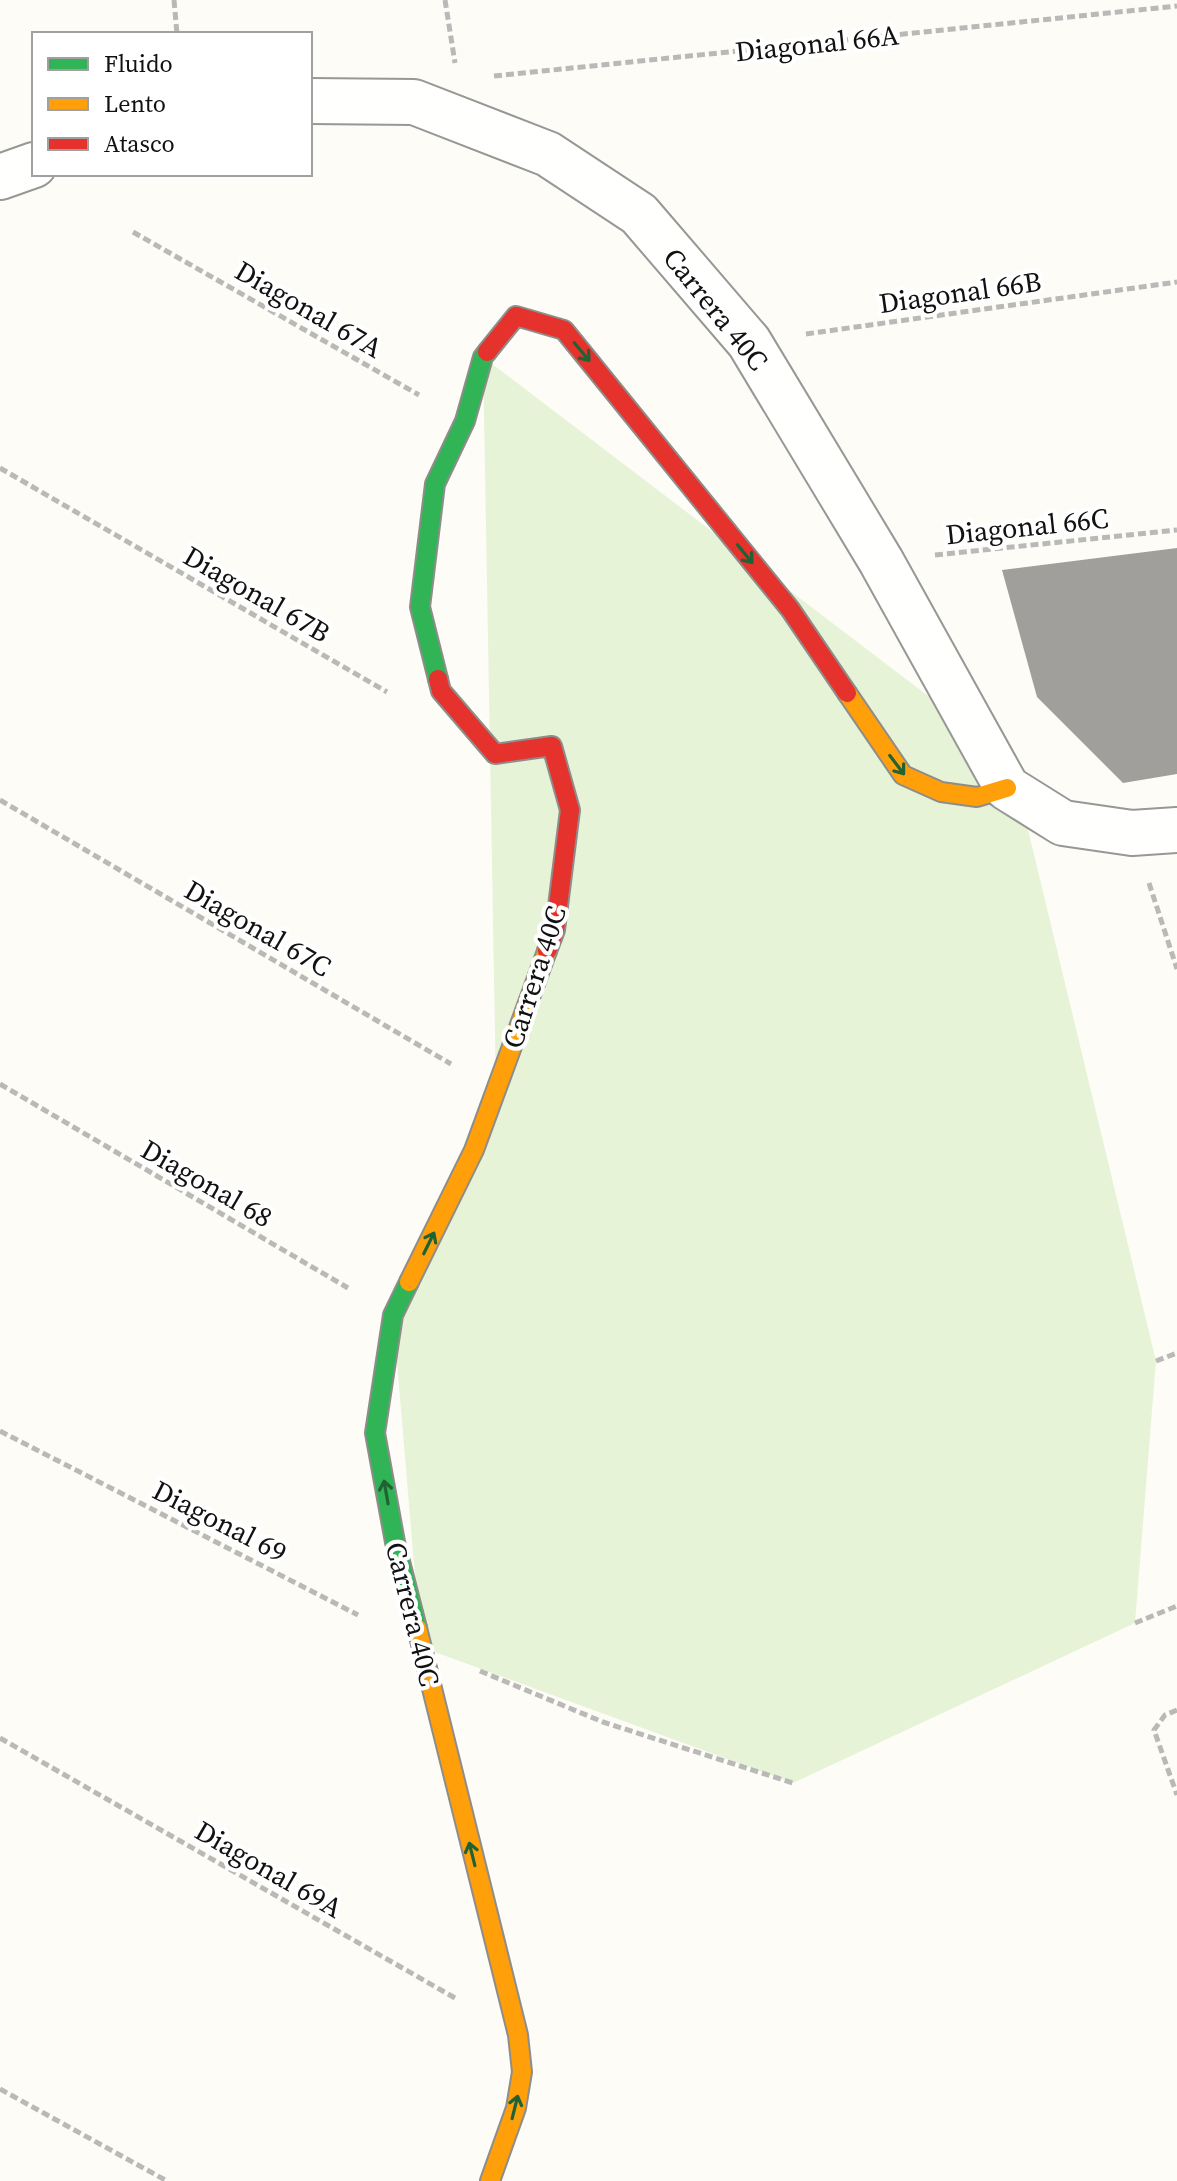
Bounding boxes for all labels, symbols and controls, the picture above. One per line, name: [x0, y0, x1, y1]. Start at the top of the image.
street label: Diagonal 66A: [733, 15, 901, 70]
legend: [32, 32, 312, 176]
text: Fluido: [104, 47, 173, 80]
text: Lento: [104, 87, 166, 120]
text: Atasco: [104, 127, 175, 160]
street label: Carrera 40C: [655, 240, 777, 378]
street label: Diagonal 67A: [228, 251, 390, 367]
street label: Diagonal 66B: [876, 262, 1044, 322]
one-way arrow: [573, 341, 591, 362]
street label: Diagonal 66C: [944, 499, 1110, 553]
street label: Diagonal 67B: [177, 537, 337, 651]
one-way arrow: [737, 543, 754, 564]
one-way arrow: [888, 754, 905, 775]
street label: Diagonal 67C: [178, 871, 338, 985]
street label: Carrera 40C: [493, 901, 575, 1053]
street label: Diagonal 68: [134, 1130, 280, 1236]
one-way arrow: [422, 1231, 437, 1255]
street label: Diagonal 69: [146, 1471, 294, 1571]
one-way arrow: [377, 1480, 392, 1505]
street label: Carrera 40C: [377, 1538, 449, 1690]
street label: Diagonal 69A: [188, 1811, 350, 1927]
one-way arrow: [464, 1841, 479, 1867]
one-way arrow: [508, 2095, 523, 2121]

